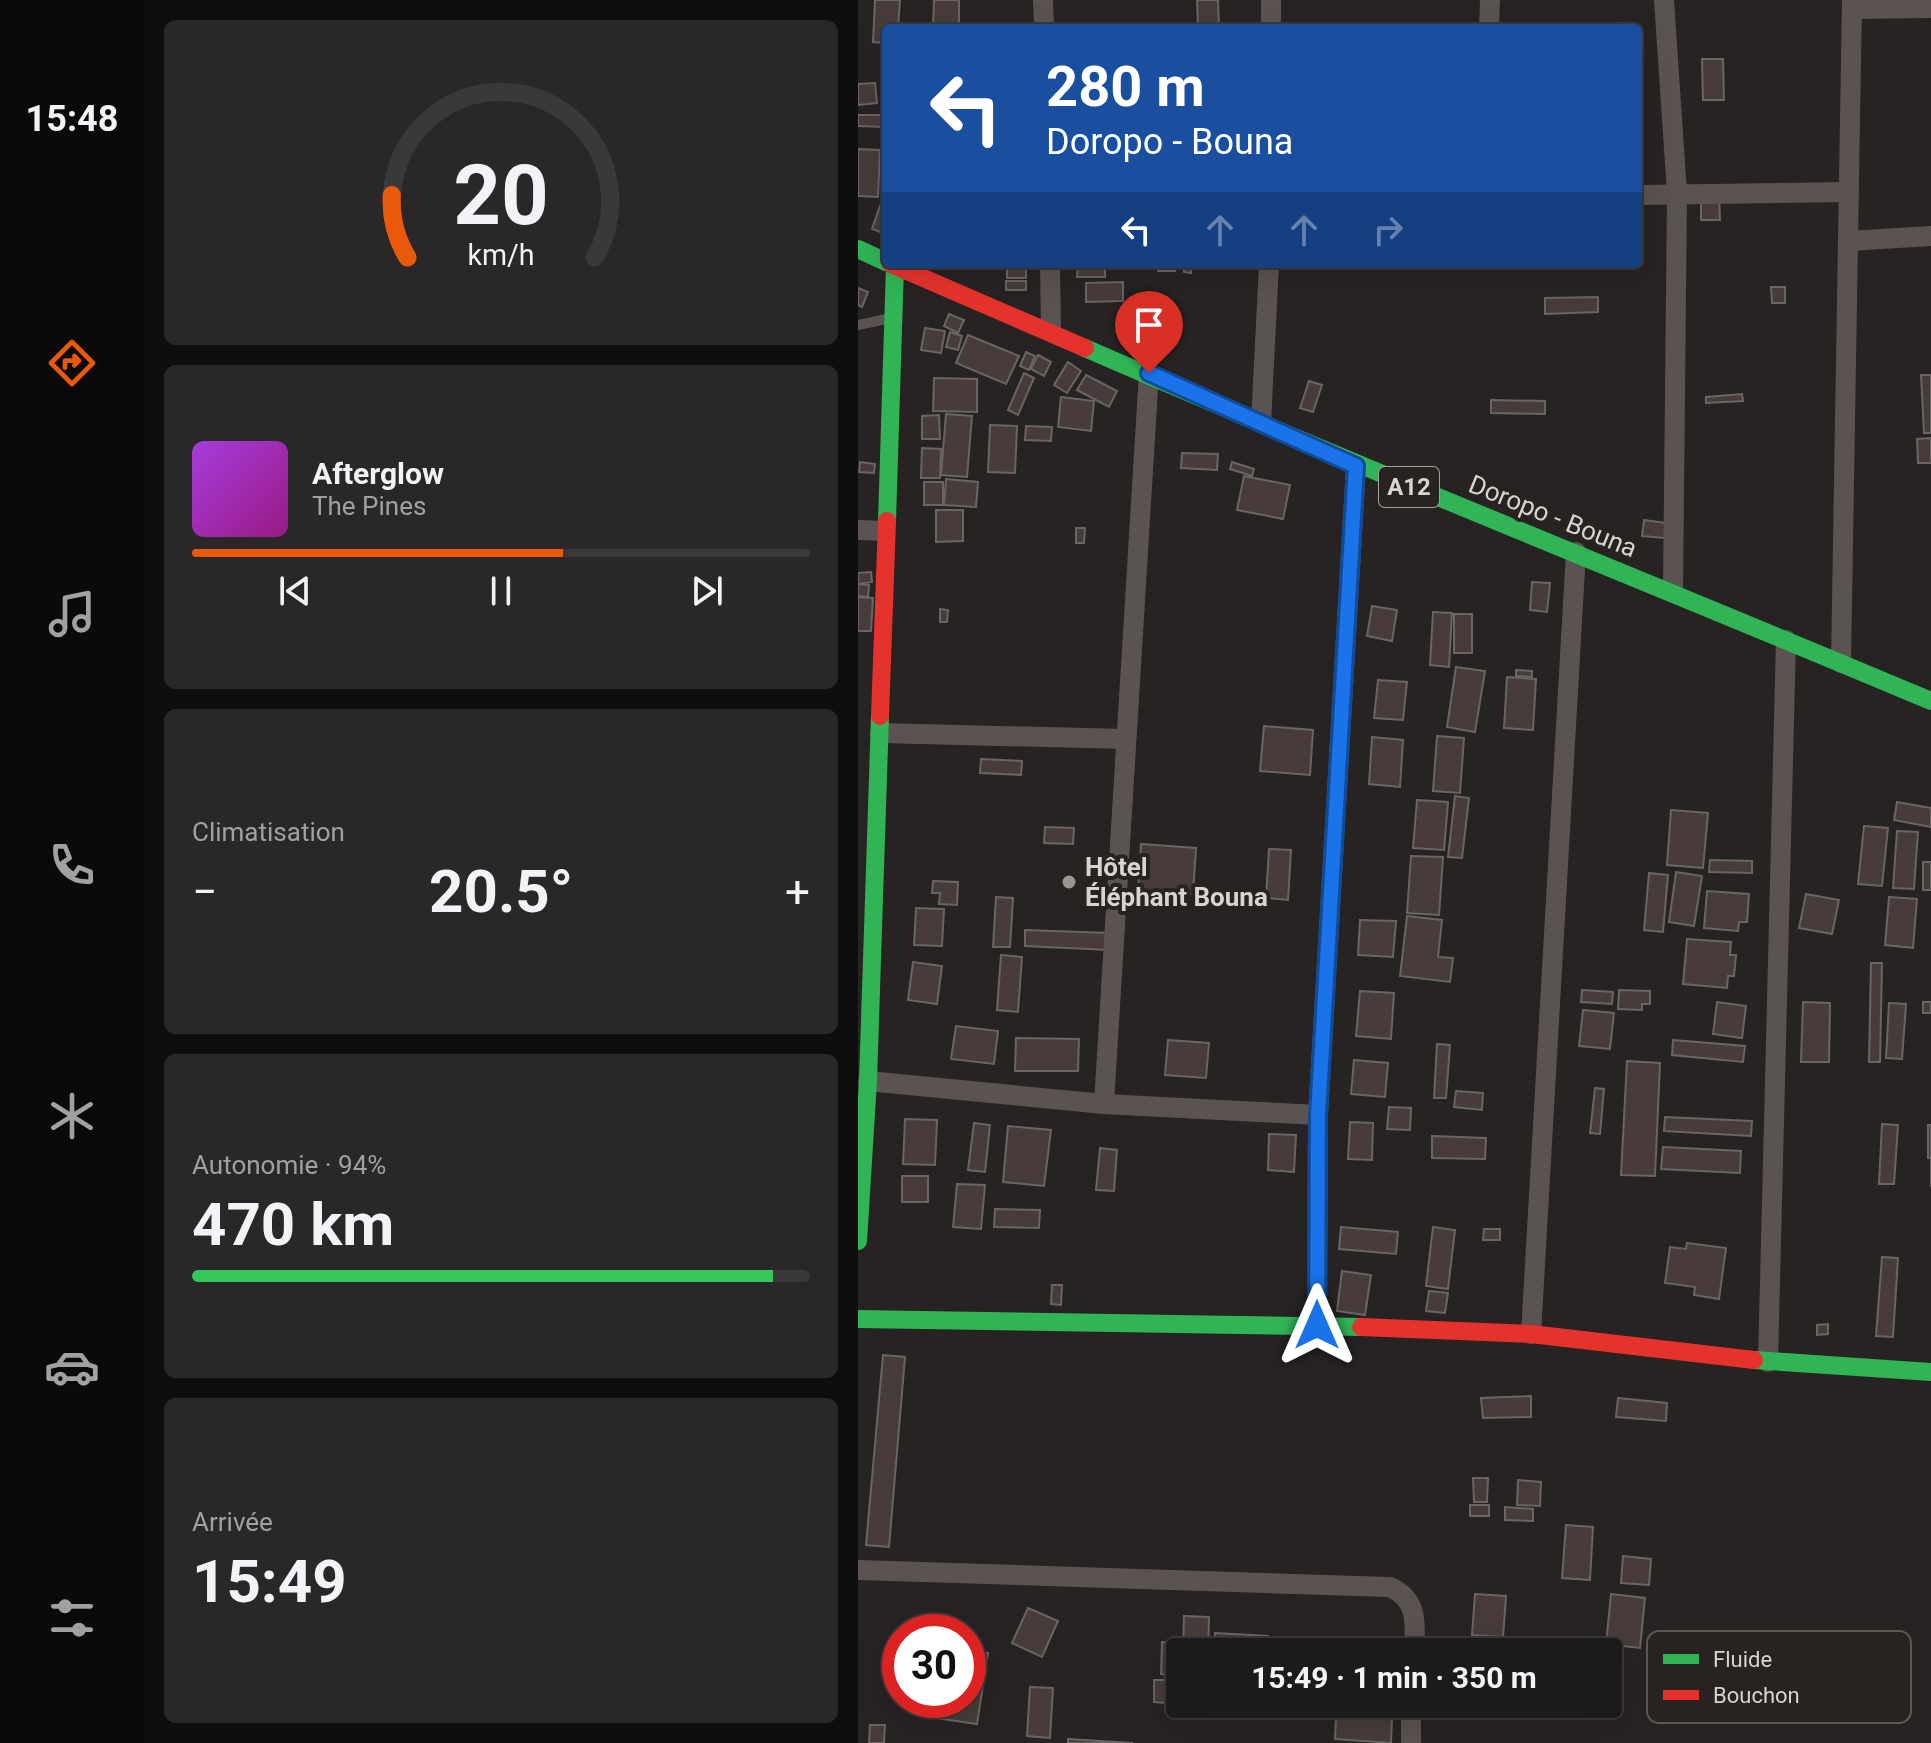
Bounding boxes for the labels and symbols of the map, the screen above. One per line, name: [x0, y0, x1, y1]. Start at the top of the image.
pin: [1115, 291, 1183, 373]
road number: A12: [1379, 467, 1439, 507]
street label: Doropo - Bouna: [1465, 469, 1641, 563]
place label: Hôtel Éléphant Bouna: [1085, 852, 1268, 912]
marker: Hôtel Éléphant Bouna: [1060, 873, 1078, 891]
position arrow: [1275, 1283, 1359, 1367]
speed limit sign: 30: [882, 1614, 986, 1718]
legend: [1647, 1631, 1911, 1723]
text: Fluide: [1713, 1647, 1772, 1672]
text: Bouchon: [1713, 1683, 1800, 1708]

